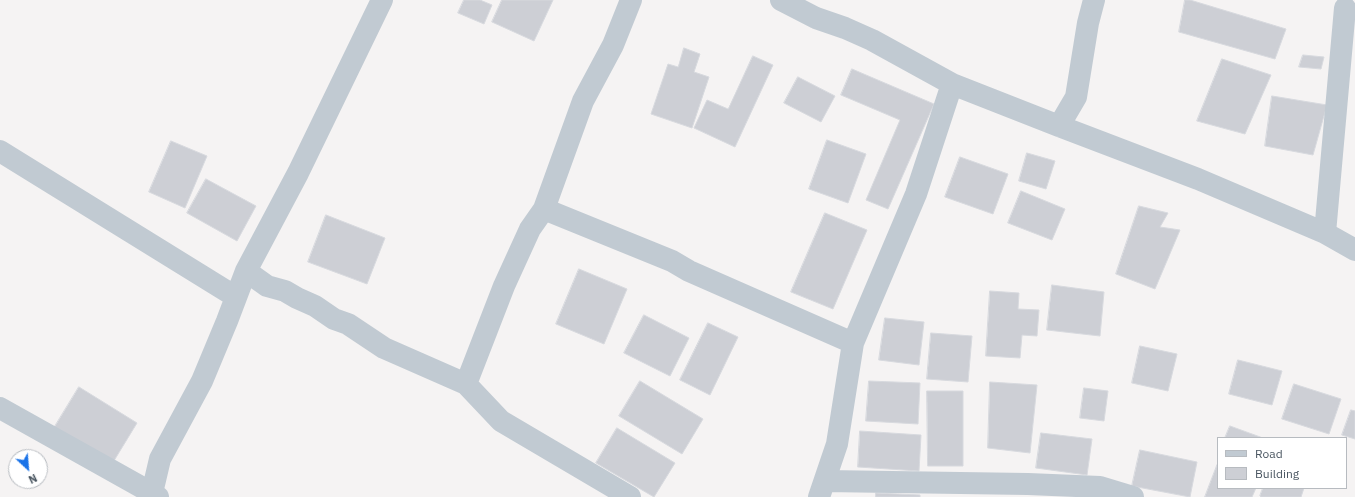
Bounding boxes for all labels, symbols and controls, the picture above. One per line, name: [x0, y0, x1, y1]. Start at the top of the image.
legend: [1217, 437, 1347, 489]
text: Road: [1255, 446, 1283, 461]
north arrow: [8, 449, 48, 489]
text: Building: [1255, 466, 1299, 481]
text: N: [26, 471, 39, 487]

